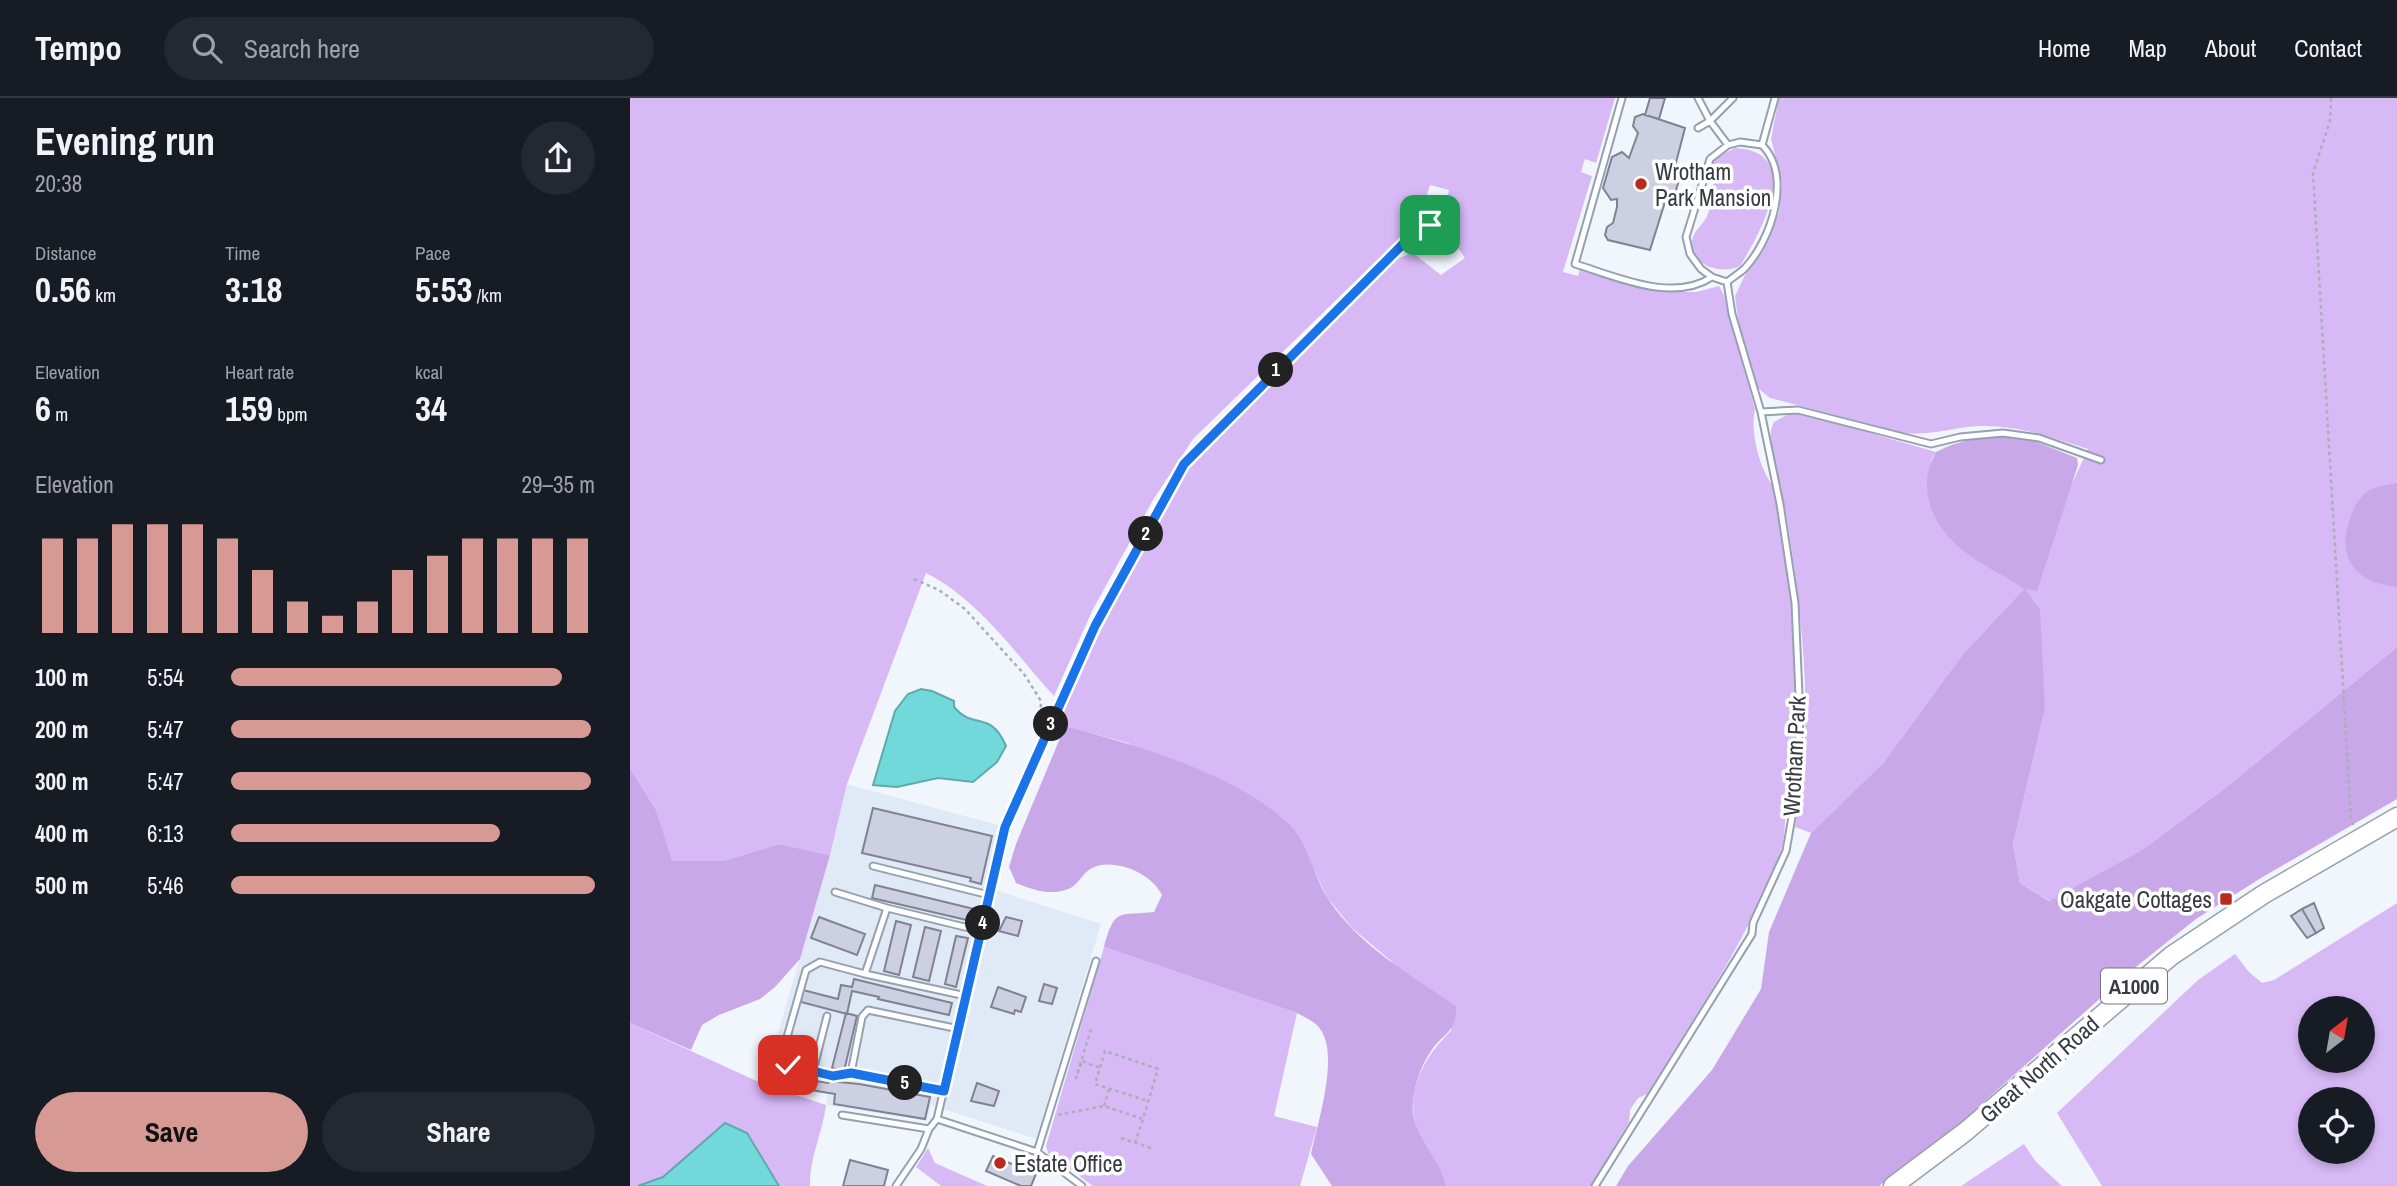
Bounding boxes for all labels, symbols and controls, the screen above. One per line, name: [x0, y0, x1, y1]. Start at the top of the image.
search box: [164, 17, 654, 80]
text: Tempo: [35, 26, 122, 70]
icon: search: [188, 29, 226, 67]
text: Search here: [244, 31, 360, 66]
text: Home: [2038, 32, 2090, 64]
text: Map: [2128, 32, 2167, 64]
text: About: [2205, 32, 2256, 64]
text: Contact: [2294, 32, 2362, 64]
text: Evening run: [35, 116, 215, 167]
button: share: [521, 121, 595, 195]
place label: Wrotham Park Mansion: [1655, 156, 1771, 213]
text: 20:38: [35, 168, 82, 199]
marker: Wrotham Park Mansion: [1633, 176, 1649, 192]
pin: [1400, 195, 1460, 255]
icon: arrive: [1411, 206, 1449, 244]
text: Distance: [35, 240, 96, 266]
text: Time: [225, 240, 260, 266]
text: Pace: [415, 240, 451, 266]
text: 0.56: [35, 266, 91, 313]
text: 3:18: [225, 266, 282, 313]
text: 5:53: [415, 266, 472, 313]
text: km: [91, 282, 116, 308]
text: /km: [472, 282, 502, 308]
pin: 1: [1258, 352, 1294, 388]
text: 1: [1271, 356, 1280, 382]
text: Elevation: [35, 359, 100, 385]
text: Heart rate: [225, 359, 294, 385]
text: kcal: [415, 359, 443, 385]
text: 6: [35, 385, 51, 432]
text: 159: [225, 385, 273, 432]
text: 34: [415, 385, 447, 432]
text: m: [51, 401, 68, 427]
text: bpm: [273, 401, 308, 427]
text: Elevation: [35, 469, 114, 500]
text: 29–35 m: [522, 469, 595, 500]
pin: 2: [1128, 516, 1164, 551]
text: 2: [1141, 520, 1150, 546]
text: 100 m: [35, 662, 88, 693]
text: 5:54: [147, 662, 184, 693]
street label: Wrotham Park: [1775, 695, 1813, 817]
pin: 3: [1034, 706, 1068, 742]
text: 3: [1046, 710, 1055, 736]
text: 200 m: [35, 714, 88, 745]
text: 5:47: [147, 714, 184, 745]
text: 300 m: [35, 766, 88, 797]
text: 5:47: [147, 766, 184, 797]
text: 400 m: [35, 818, 88, 849]
text: 6:13: [147, 818, 184, 849]
text: 500 m: [35, 870, 88, 901]
text: 5:46: [147, 870, 184, 901]
place label: Oakgate Cottages: [2060, 884, 2212, 915]
marker: Oakgate Cottages: [2218, 891, 2234, 907]
pin: 4: [966, 906, 1000, 940]
text: 4: [978, 909, 987, 935]
road number: A1000: [2101, 968, 2167, 1004]
north arrow: [2298, 996, 2375, 1073]
map controls: [2298, 996, 2375, 1164]
street label: Great North Road: [1973, 1008, 2105, 1130]
pin: [758, 1035, 818, 1095]
icon: check: [769, 1046, 807, 1084]
pin: 5: [888, 1066, 922, 1100]
text: 5: [900, 1069, 909, 1095]
button: locate: [2298, 1087, 2375, 1164]
button: Save: [35, 1092, 308, 1172]
button: Share: [322, 1092, 595, 1172]
place label: Estate Office: [1014, 1148, 1123, 1179]
marker: Estate Office: [992, 1155, 1008, 1171]

